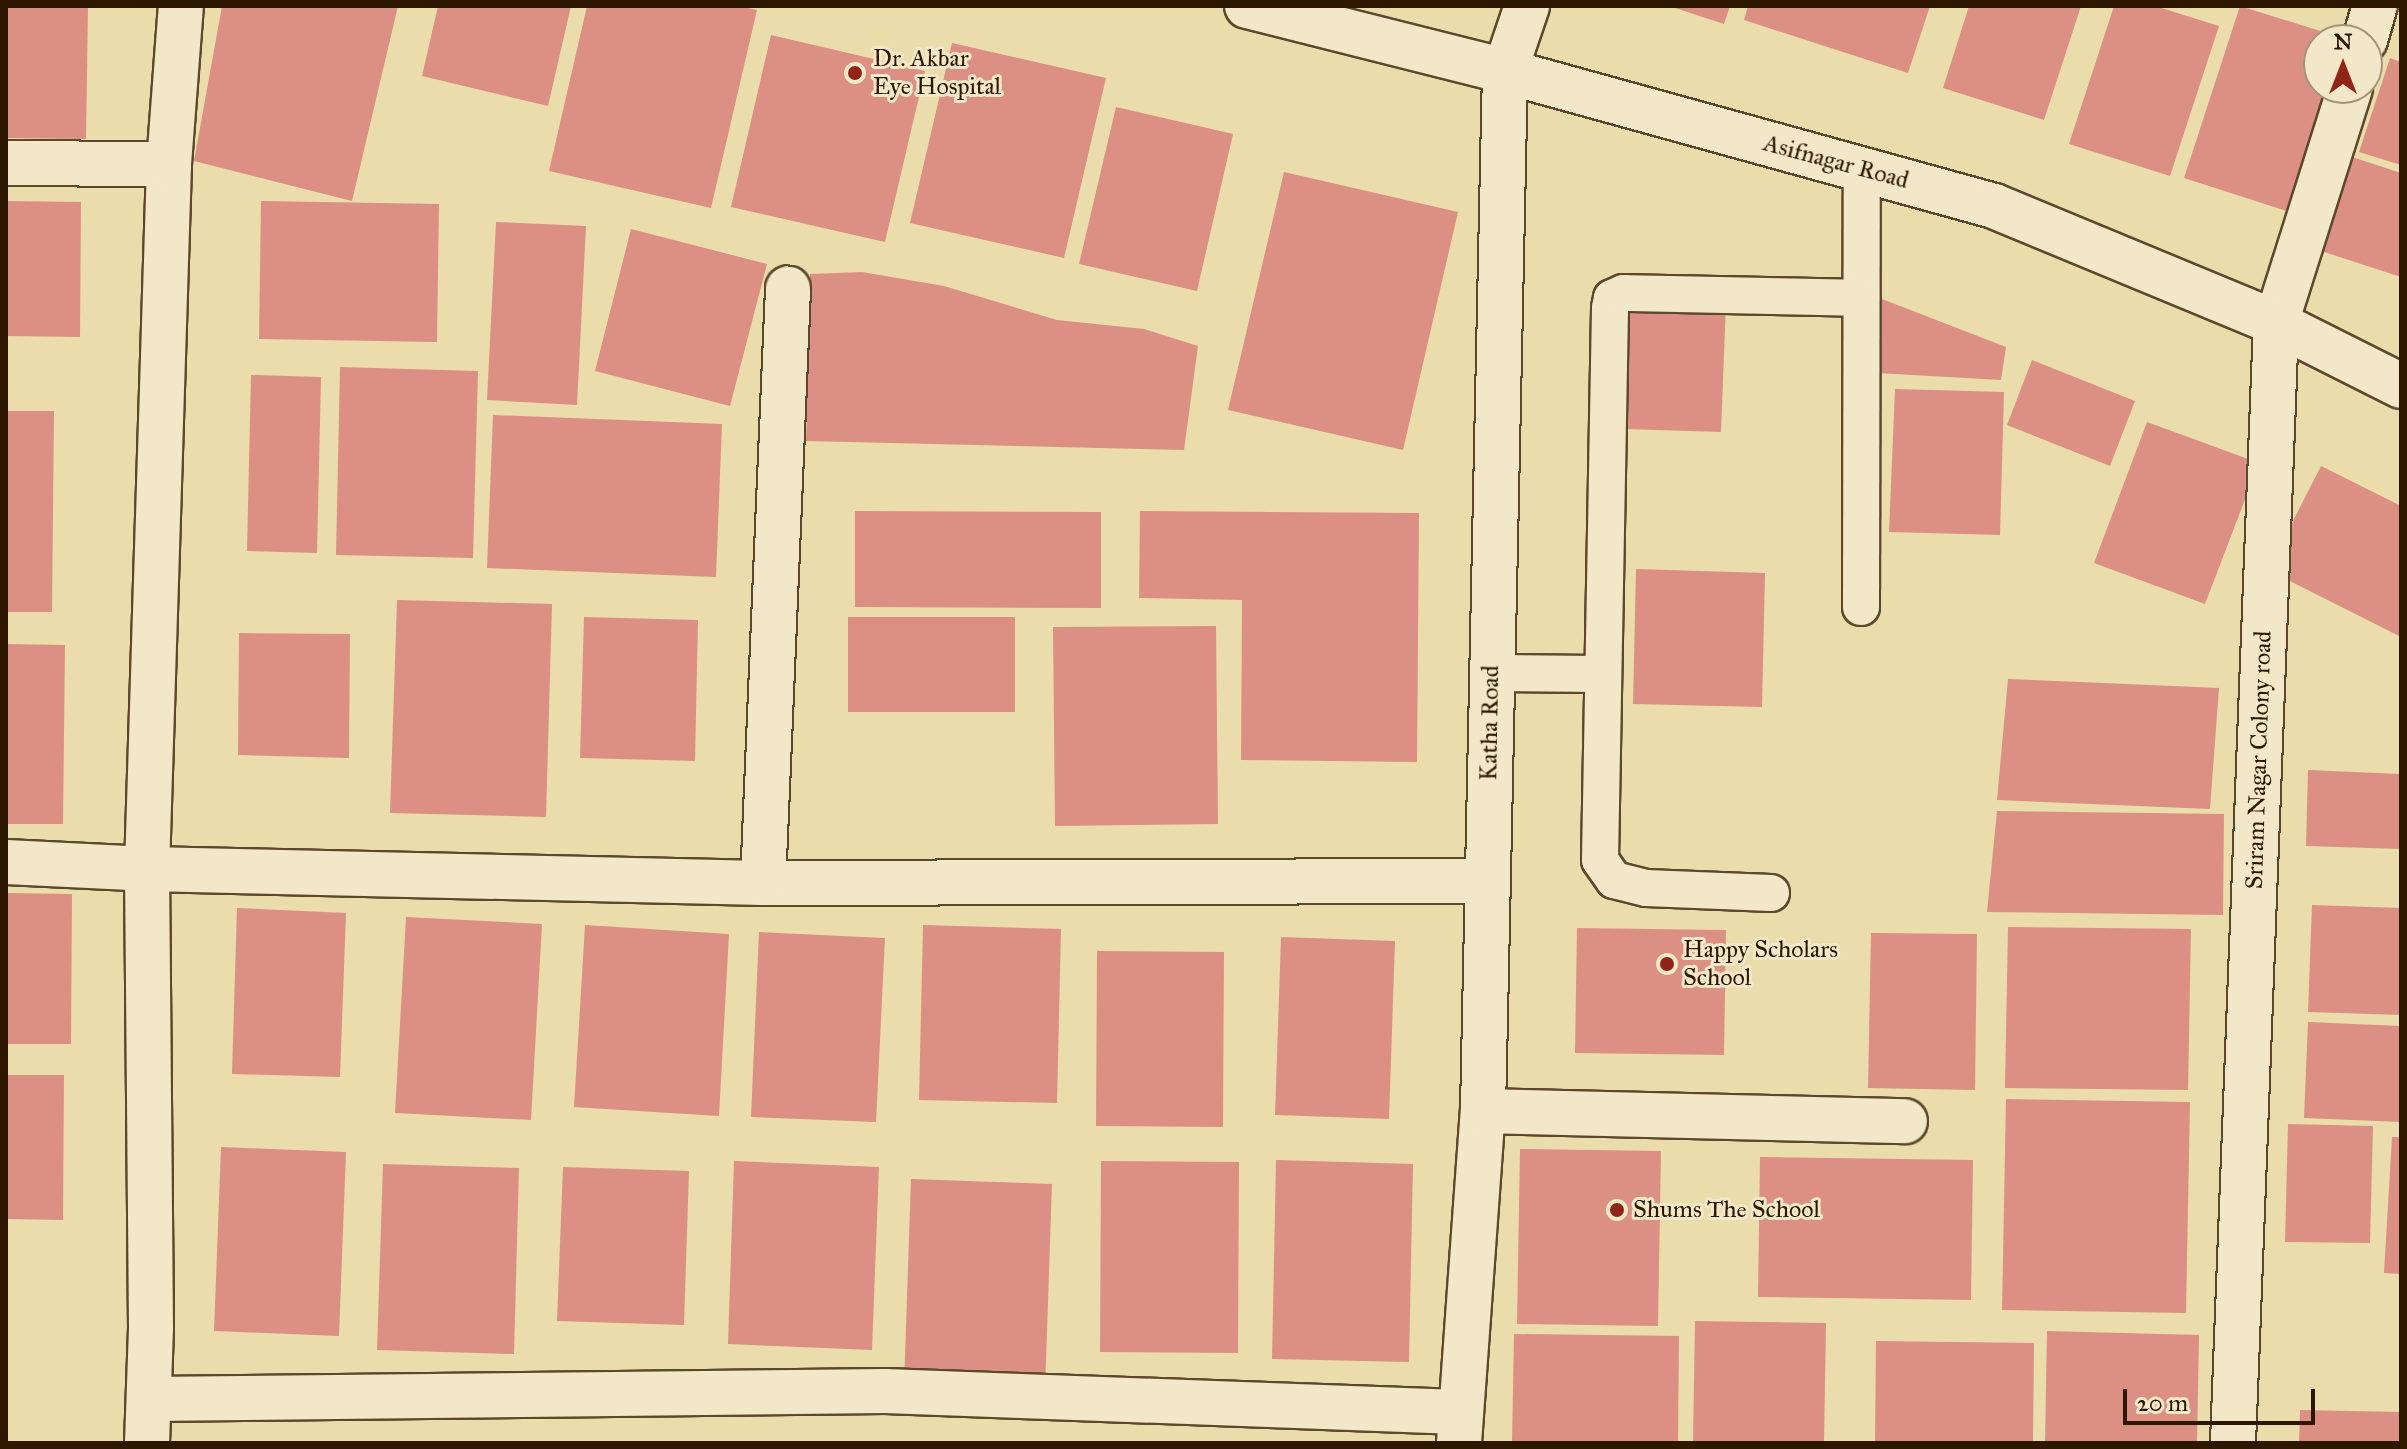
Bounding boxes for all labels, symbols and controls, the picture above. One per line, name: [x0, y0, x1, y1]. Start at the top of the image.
north arrow: [2303, 24, 2383, 104]
text: N: [2334, 28, 2352, 55]
place label: Dr. Akbar Eye Hospital: [873, 45, 1001, 101]
marker: Dr. Akbar Eye Hospital: [844, 62, 866, 84]
street label: Asifnagar Road: [1760, 129, 1912, 195]
street label: Sriram Nagar Colony road: [2240, 630, 2278, 890]
street label: Katha Road: [1475, 665, 1505, 781]
place label: Happy Scholars School: [1683, 936, 1838, 992]
marker: Happy Scholars School: [1658, 955, 1676, 973]
place label: Shums The School: [1633, 1196, 1820, 1224]
marker: Shums The School: [1608, 1201, 1626, 1219]
scale bar: [2127, 1373, 2319, 1423]
text: 20 m: [2137, 1388, 2188, 1418]

